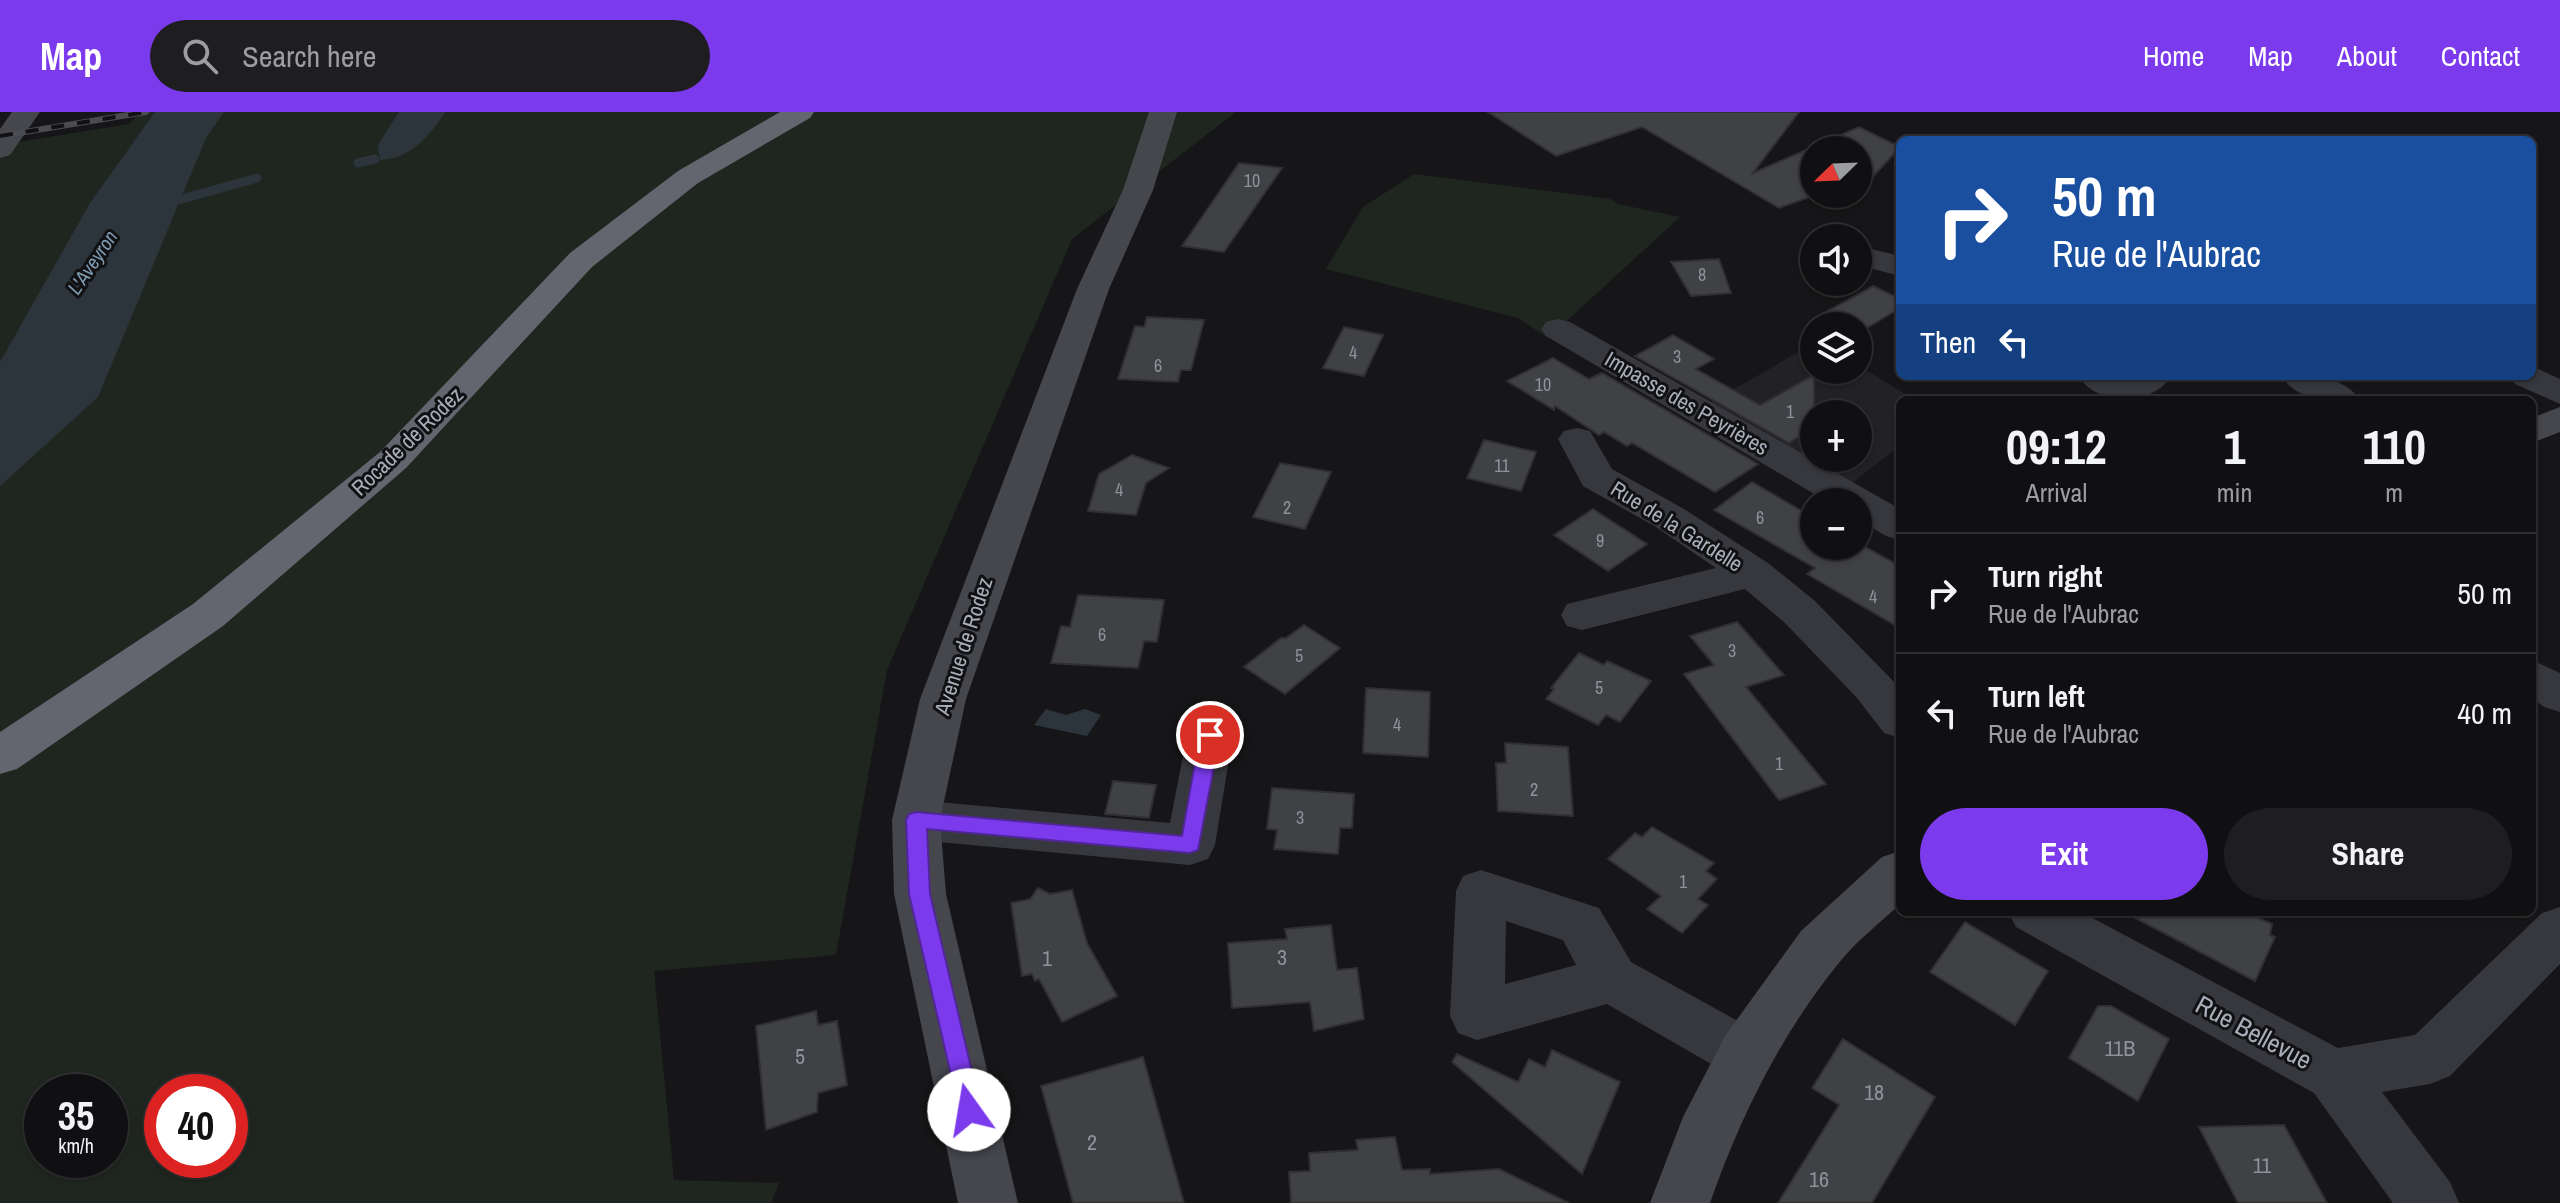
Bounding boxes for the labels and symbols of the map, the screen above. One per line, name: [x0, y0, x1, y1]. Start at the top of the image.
north arrow: [1800, 136, 1872, 208]
house number: 10: [1244, 168, 1260, 193]
water label: L'Aveyron: [61, 225, 123, 299]
house number: 8: [1698, 262, 1706, 287]
house number: 4: [1349, 340, 1357, 365]
street label: Impasse des Peyrières: [1600, 344, 1774, 462]
house number: 3: [1673, 344, 1681, 369]
house number: 6: [1154, 353, 1162, 378]
house number: 10: [1535, 372, 1551, 397]
street label: Rocade de Rodez: [345, 380, 469, 502]
house number: 1: [1786, 399, 1795, 424]
house number: 11: [1494, 453, 1510, 478]
street label: Rue de la Gardelle: [1605, 473, 1749, 579]
house number: 4: [1115, 477, 1123, 502]
house number: 2: [1283, 495, 1291, 520]
house number: 6: [1756, 505, 1764, 530]
house number: 9: [1596, 528, 1604, 553]
street label: Avenue de Rodez: [926, 573, 999, 720]
house number: 4: [1869, 584, 1877, 609]
house number: 6: [1098, 622, 1106, 647]
house number: 3: [1728, 638, 1736, 663]
house number: 5: [1295, 643, 1303, 668]
house number: 5: [1595, 675, 1603, 700]
pin: [1176, 701, 1244, 769]
house number: 4: [1393, 712, 1401, 737]
house number: 1: [1775, 751, 1784, 776]
house number: 2: [1530, 777, 1538, 802]
house number: 3: [1296, 805, 1304, 830]
house number: 1: [1679, 869, 1688, 894]
house number: 3: [1277, 942, 1287, 972]
house number: 1: [1042, 943, 1052, 973]
street label: Rue Bellevue: [2190, 987, 2318, 1077]
house number: 11B: [2105, 1033, 2135, 1063]
house number: 5: [795, 1041, 805, 1071]
position arrow: [927, 1068, 1011, 1152]
speed limit sign: 40: [144, 1074, 248, 1178]
house number: 18: [1864, 1077, 1884, 1107]
house number: 2: [1087, 1127, 1097, 1157]
house number: 11: [2253, 1150, 2271, 1180]
house number: 16: [1809, 1164, 1829, 1194]

